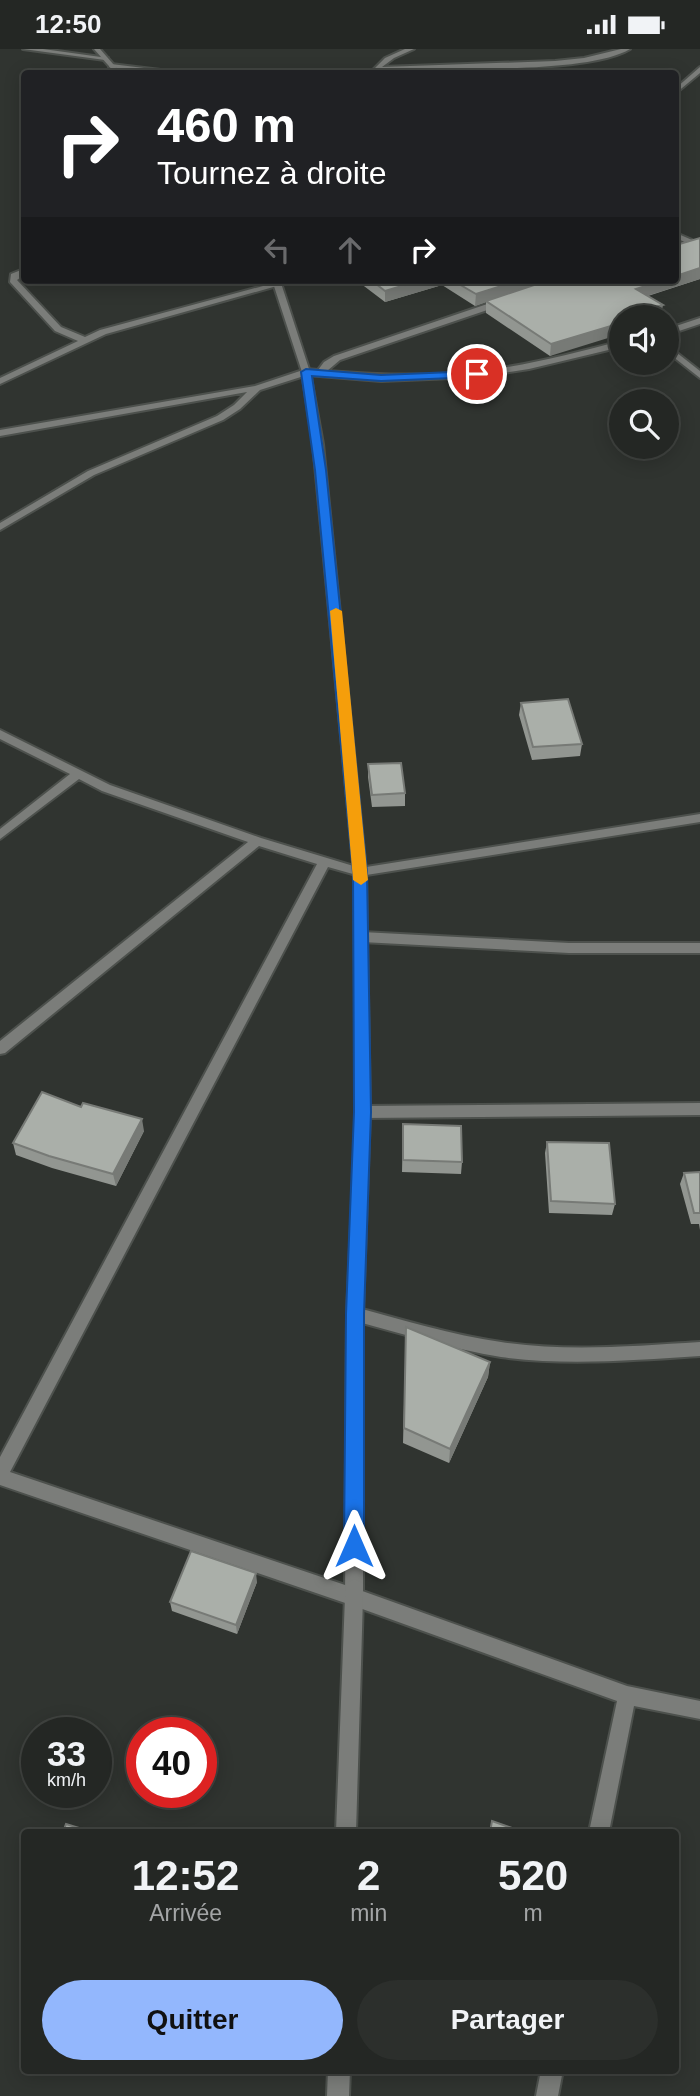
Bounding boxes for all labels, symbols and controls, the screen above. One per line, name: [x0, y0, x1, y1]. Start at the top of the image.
text: 12:50: [35, 9, 102, 39]
icon: right: [42, 98, 133, 189]
text: 460 m: [157, 98, 296, 152]
text: Tournez à droite: [157, 155, 386, 191]
icon: left: [258, 231, 296, 269]
icon: ahead: [331, 231, 369, 269]
icon: right: [404, 231, 442, 269]
map controls: [609, 305, 679, 459]
button: sound: [609, 305, 679, 375]
pin: [447, 344, 507, 404]
icon: arrive: [458, 355, 496, 393]
button: search: [609, 389, 679, 459]
position arrow: [317, 1509, 391, 1583]
speed limit sign: 40: [126, 1717, 217, 1808]
text: 33: [47, 1734, 86, 1773]
text: km/h: [47, 1770, 86, 1790]
text: 12:52: [132, 1852, 239, 1899]
text: 2: [357, 1852, 380, 1899]
text: 520: [498, 1852, 568, 1899]
text: Arrivée: [149, 1900, 222, 1926]
text: min: [350, 1900, 387, 1926]
text: m: [524, 1900, 543, 1926]
button: Quitter: [42, 1980, 343, 2060]
button: Partager: [357, 1980, 658, 2060]

